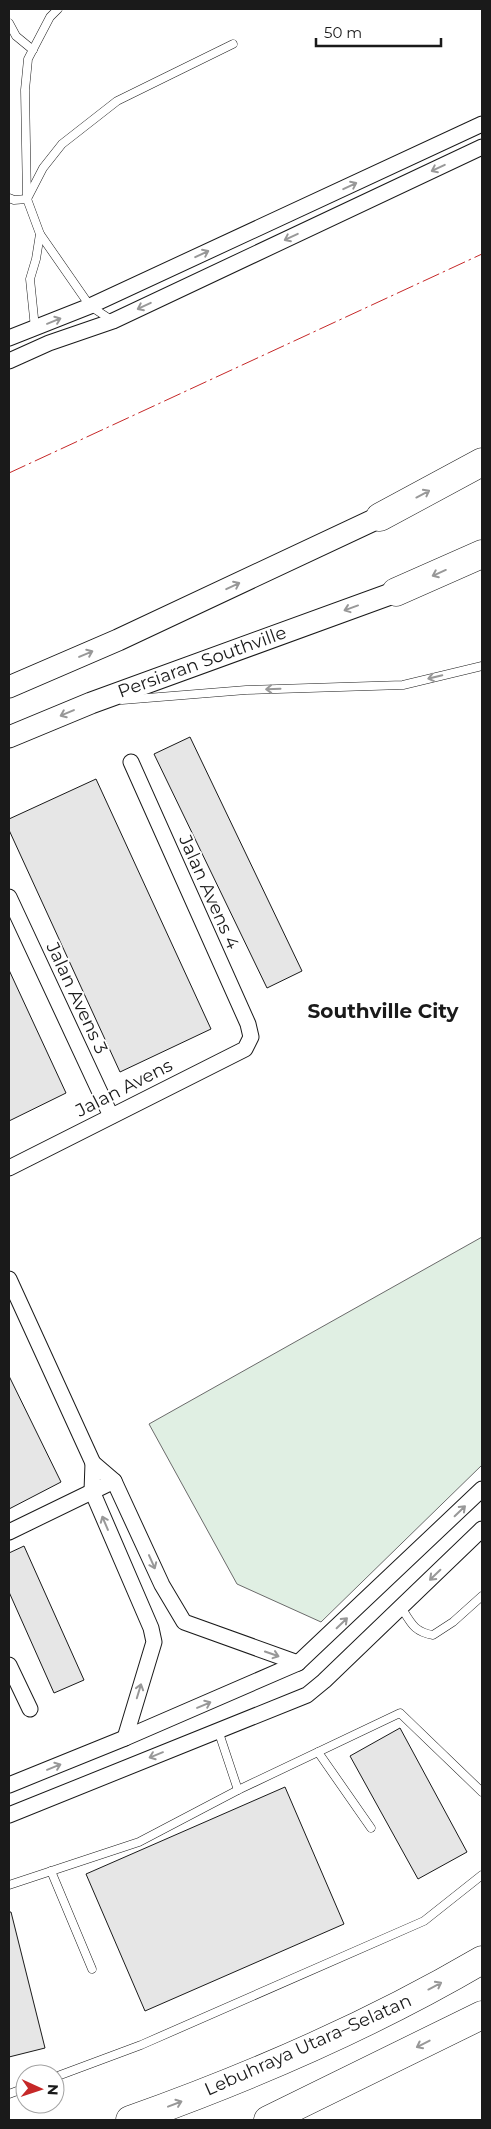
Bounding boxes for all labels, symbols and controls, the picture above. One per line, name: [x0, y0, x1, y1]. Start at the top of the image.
scale bar: [316, 15, 441, 47]
text: 50 m: [324, 23, 362, 42]
one-way arrow: [431, 163, 446, 173]
one-way arrow: [342, 180, 357, 190]
one-way arrow: [284, 233, 299, 242]
one-way arrow: [194, 249, 209, 258]
one-way arrow: [137, 302, 152, 311]
one-way arrow: [46, 315, 61, 325]
one-way arrow: [416, 489, 431, 499]
one-way arrow: [432, 568, 447, 578]
one-way arrow: [225, 581, 240, 590]
one-way arrow: [343, 604, 359, 613]
street label: Persiaran Southville: [115, 621, 289, 703]
one-way arrow: [78, 649, 93, 659]
one-way arrow: [427, 673, 443, 682]
one-way arrow: [266, 685, 282, 694]
one-way arrow: [60, 708, 75, 718]
street label: Jalan Avens 4: [174, 831, 244, 952]
street label: Jalan Avens 3: [41, 938, 112, 1057]
district label: Southville City: [308, 999, 459, 1023]
street label: Jalan Avens: [71, 1054, 176, 1122]
one-way arrow: [453, 1505, 466, 1517]
one-way arrow: [100, 1516, 110, 1531]
one-way arrow: [147, 1554, 157, 1569]
one-way arrow: [428, 1569, 441, 1581]
one-way arrow: [336, 1617, 349, 1629]
one-way arrow: [264, 1650, 280, 1659]
one-way arrow: [135, 1684, 145, 1700]
one-way arrow: [196, 1699, 211, 1709]
one-way arrow: [149, 1752, 164, 1761]
one-way arrow: [46, 1762, 61, 1771]
one-way arrow: [427, 1981, 442, 1991]
street label: Lebuhraya Utara–Selatan: [201, 1989, 415, 2101]
one-way arrow: [416, 2040, 431, 2049]
north arrow: [15, 2064, 65, 2114]
text: N: [44, 2084, 62, 2096]
one-way arrow: [167, 2099, 183, 2108]

